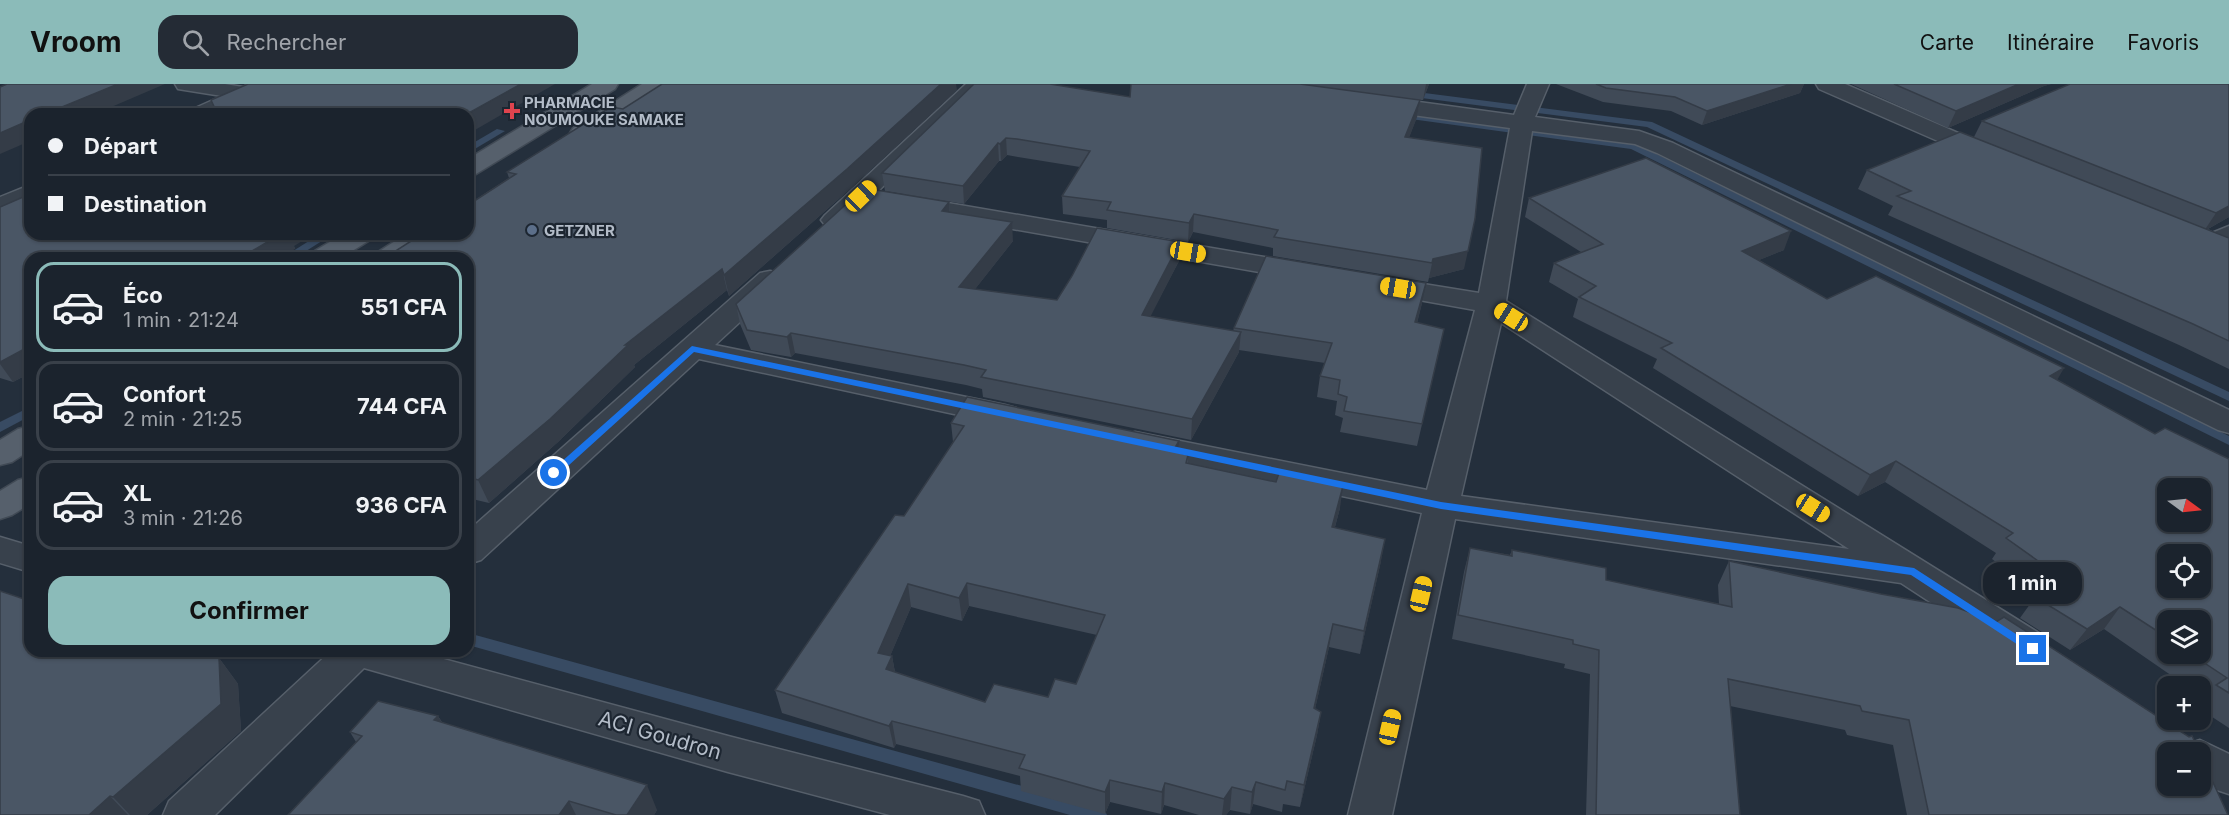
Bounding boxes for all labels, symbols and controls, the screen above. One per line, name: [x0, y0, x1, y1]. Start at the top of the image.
search box: [158, 15, 578, 69]
text: Vroom: [30, 25, 122, 59]
icon: search: [179, 26, 212, 59]
text: Rechercher: [227, 29, 346, 55]
text: Carte: [1920, 30, 1974, 55]
text: Itinéraire: [2007, 30, 2094, 55]
text: Favoris: [2127, 30, 2199, 55]
place label: PHARMACIE NOUMOUKE SAMAKE: [524, 93, 684, 129]
marker: PHARMACIE NOUMOUKE SAMAKE: [505, 104, 519, 118]
text: Départ: [84, 133, 157, 159]
car: [842, 177, 880, 215]
text: Destination: [84, 191, 207, 217]
place label: GETZNER: [544, 221, 615, 240]
marker: GETZNER: [525, 223, 539, 237]
car: [1169, 240, 1207, 264]
car: [1379, 276, 1417, 300]
icon: car: [51, 280, 105, 334]
text: Éco: [123, 282, 163, 308]
text: 551 CFA: [361, 294, 447, 320]
car: [1491, 300, 1531, 334]
text: 1 min · 21:24: [123, 308, 239, 332]
icon: car: [51, 379, 105, 433]
text: Confort: [123, 381, 206, 407]
text: 744 CFA: [357, 393, 447, 419]
text: 2 min · 21:25: [123, 407, 242, 431]
route start: [540, 459, 567, 486]
icon: car: [51, 478, 105, 532]
north arrow: [2157, 478, 2211, 532]
map controls: [2157, 478, 2211, 796]
text: XL: [123, 480, 152, 506]
car: [1793, 491, 1833, 525]
text: 936 CFA: [355, 492, 447, 518]
text: 3 min · 21:26: [123, 506, 243, 530]
button: locate: [2157, 544, 2211, 598]
callout: 1 min: [1984, 562, 2082, 604]
text: 1 min: [2008, 571, 2057, 595]
car: [1408, 574, 1434, 614]
button: Confirmer: [48, 576, 450, 645]
button: layers: [2157, 610, 2211, 664]
route end: [2019, 635, 2046, 662]
button: +: [2157, 676, 2211, 730]
street label: ACI Goudron: [596, 706, 724, 764]
car: [1377, 707, 1403, 747]
button: −: [2157, 742, 2211, 796]

